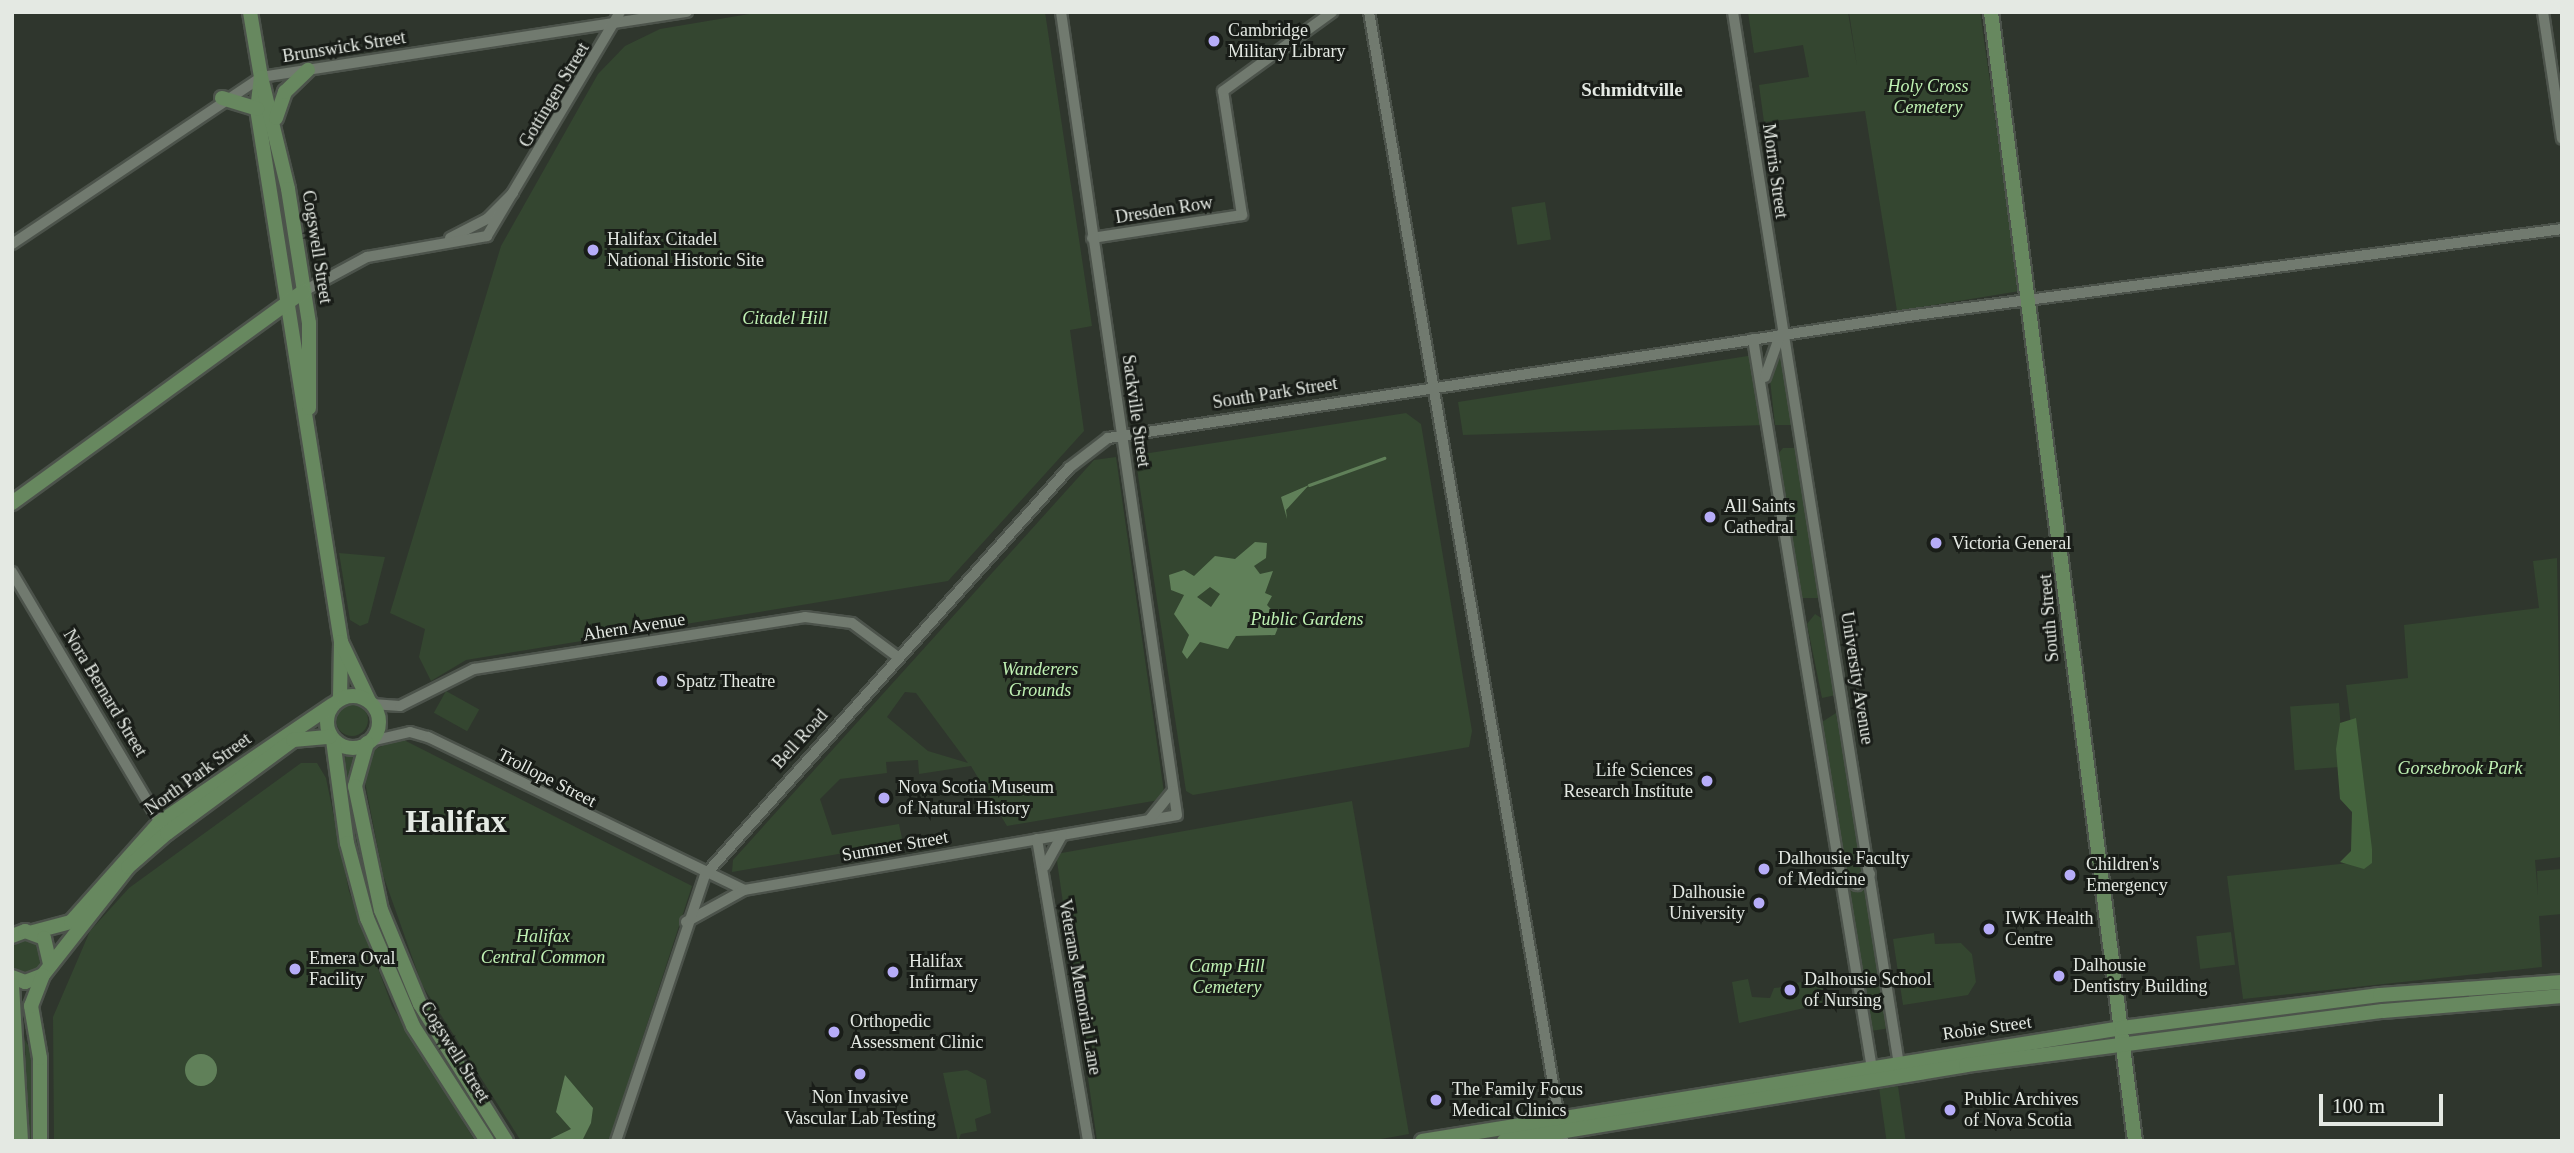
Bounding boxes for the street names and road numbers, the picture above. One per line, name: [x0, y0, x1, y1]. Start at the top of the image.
street label: Brunswick Street: [272, 25, 416, 69]
street label: Gottingen Street: [509, 31, 599, 159]
street label: Morris Street: [1757, 116, 1793, 226]
street label: Cogswell Street: [296, 181, 338, 313]
street label: Dresden Row: [1108, 191, 1220, 229]
street label: Sackville Street: [1116, 346, 1156, 476]
street label: South Park Street: [1201, 371, 1349, 415]
street label: South Street: [2034, 565, 2064, 671]
street label: University Avenue: [1835, 602, 1879, 754]
street label: Ahern Avenue: [575, 607, 693, 647]
street label: Nora Bernard Street: [53, 616, 157, 770]
street label: Bell Road: [766, 702, 834, 776]
street label: North Park Street: [133, 723, 263, 825]
street label: Trollope Street: [487, 740, 607, 816]
street label: Summer Street: [831, 824, 959, 868]
street label: Veterans Memorial Lane: [1052, 886, 1108, 1088]
street label: Cogswell Street: [411, 991, 499, 1113]
street label: Robie Street: [1935, 1010, 2039, 1046]

